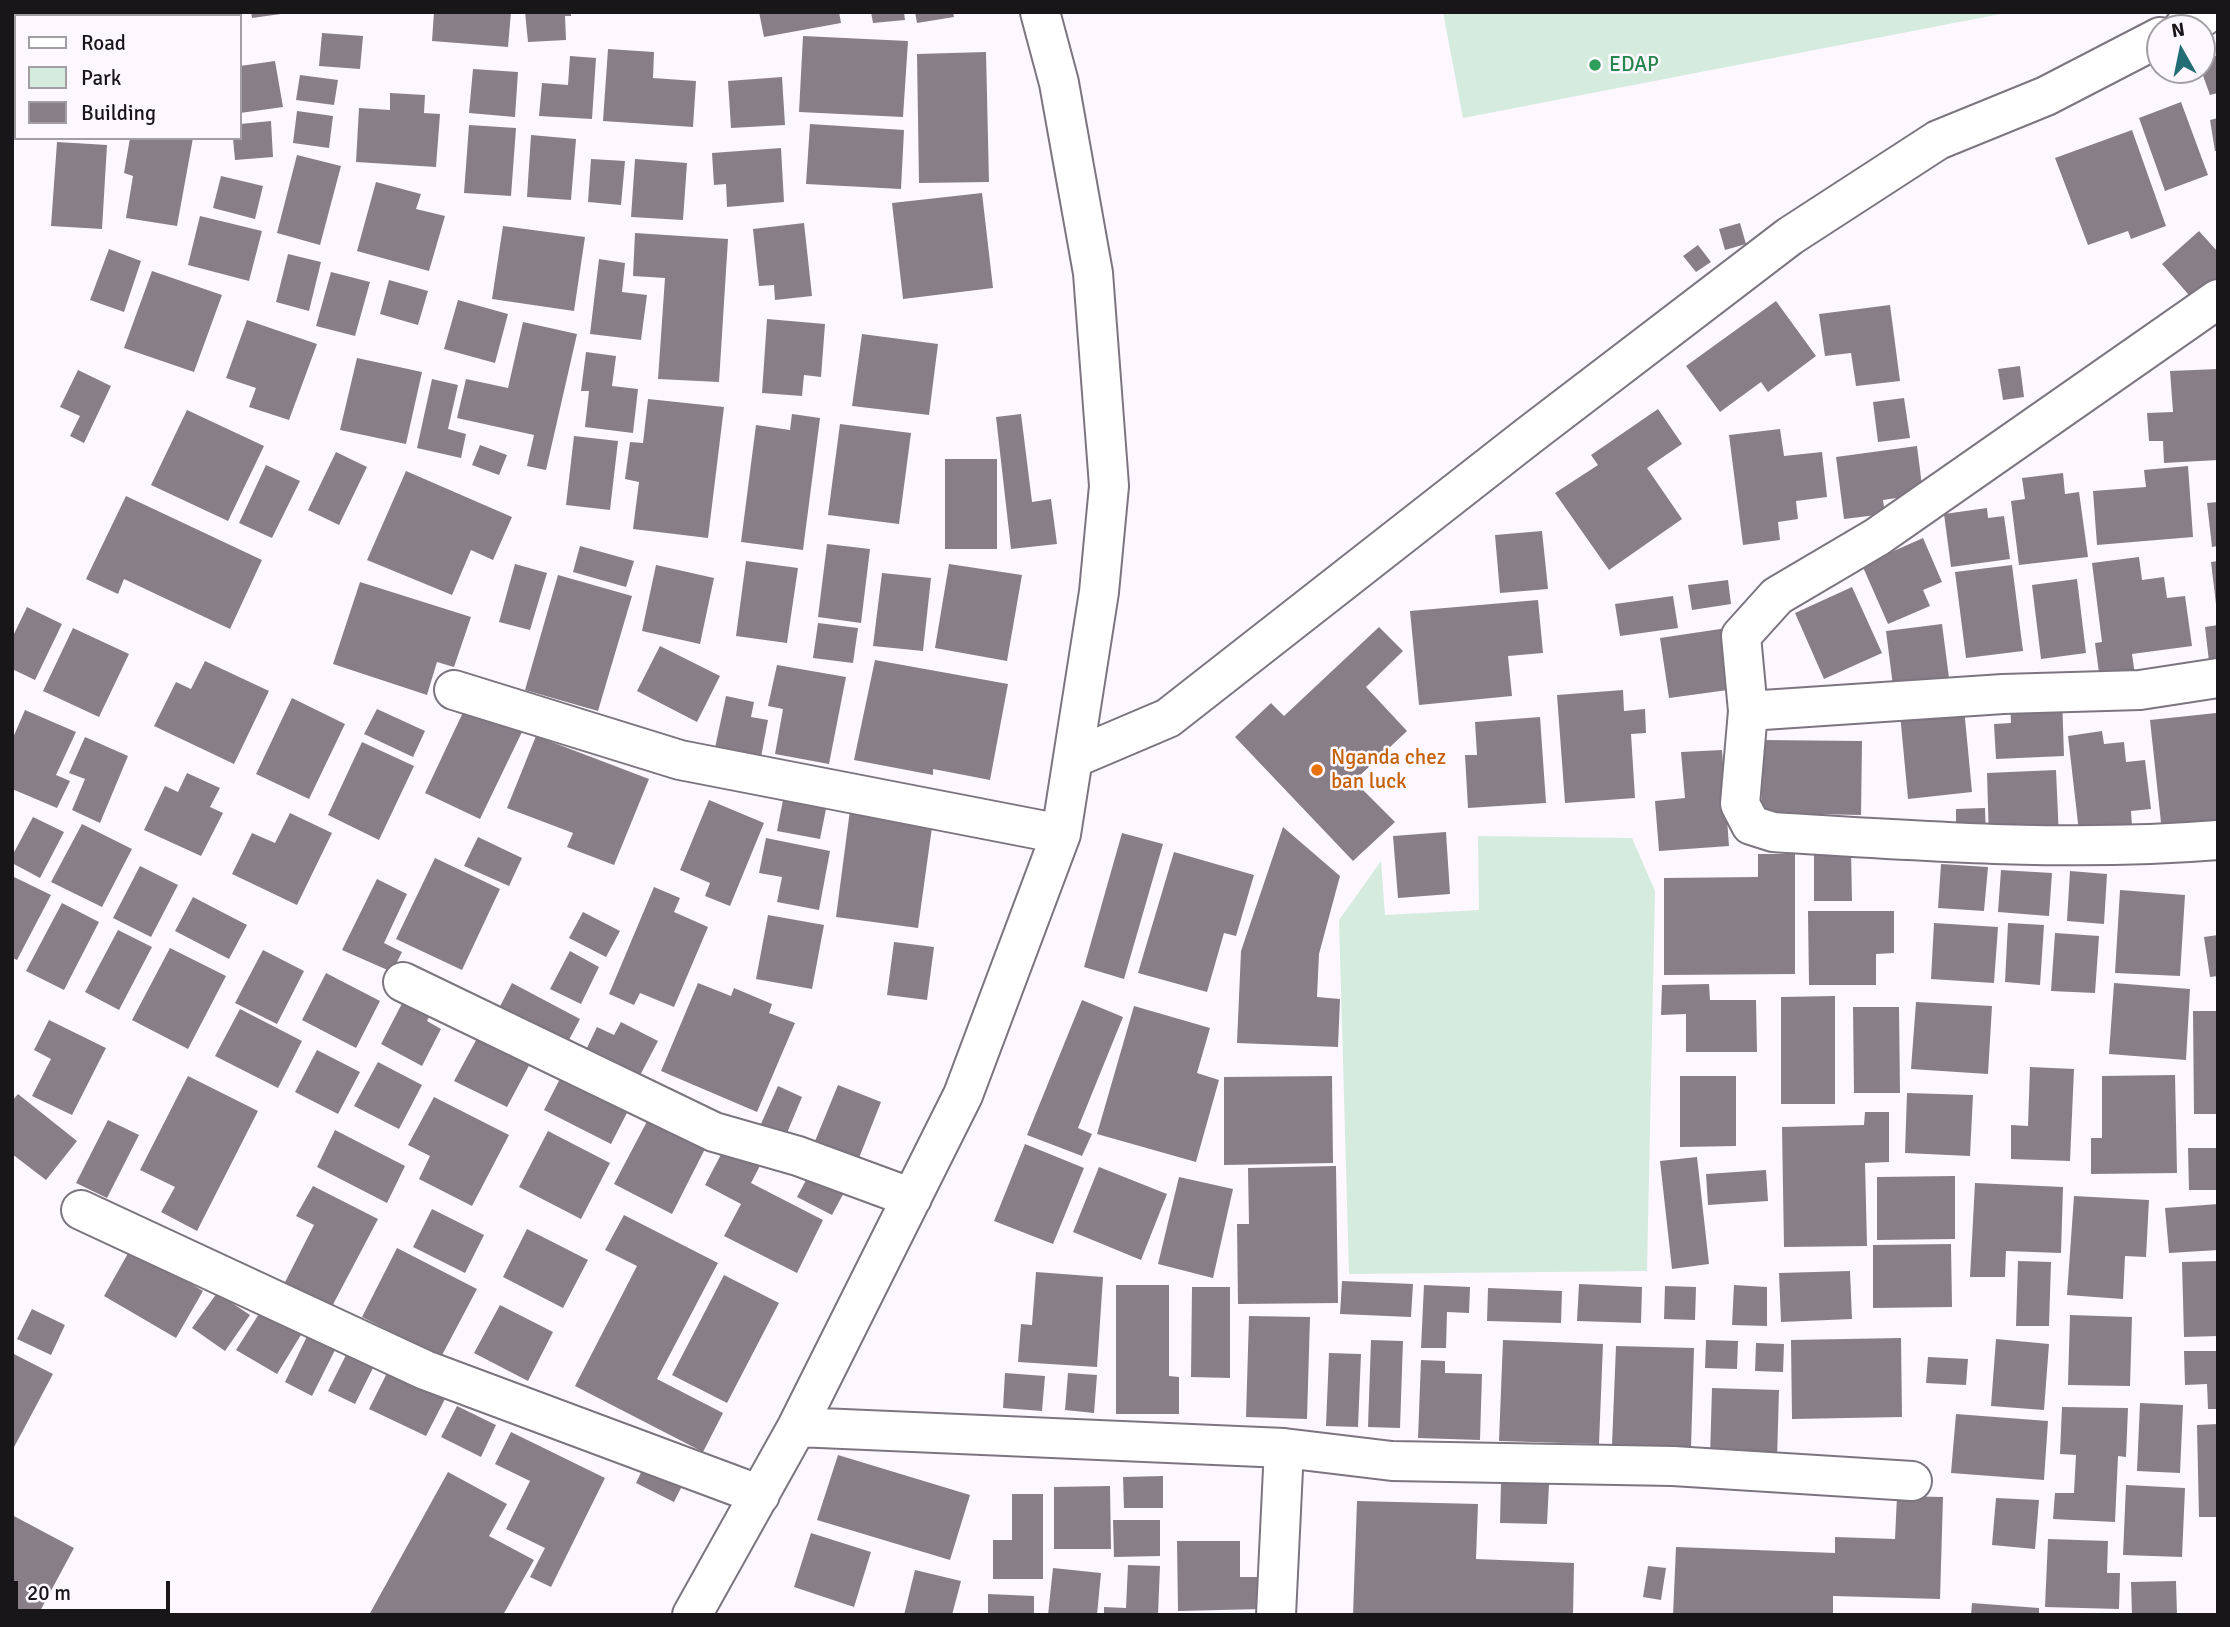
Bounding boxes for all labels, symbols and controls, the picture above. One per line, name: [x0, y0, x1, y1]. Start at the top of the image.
legend: [14, 14, 242, 140]
north arrow: [2146, 14, 2216, 84]
text: N: [2170, 17, 2186, 43]
text: Road: [81, 30, 126, 56]
place label: EDAP: [1609, 52, 1659, 78]
marker: EDAP: [1587, 57, 1603, 73]
text: Park: [81, 65, 121, 91]
text: Building: [81, 100, 156, 126]
place label: Nganda chez ban luck: [1331, 745, 1446, 795]
marker: Nganda chez ban luck: [1309, 762, 1325, 778]
scale bar: [18, 1568, 173, 1612]
text: 20 m: [27, 1580, 71, 1606]

